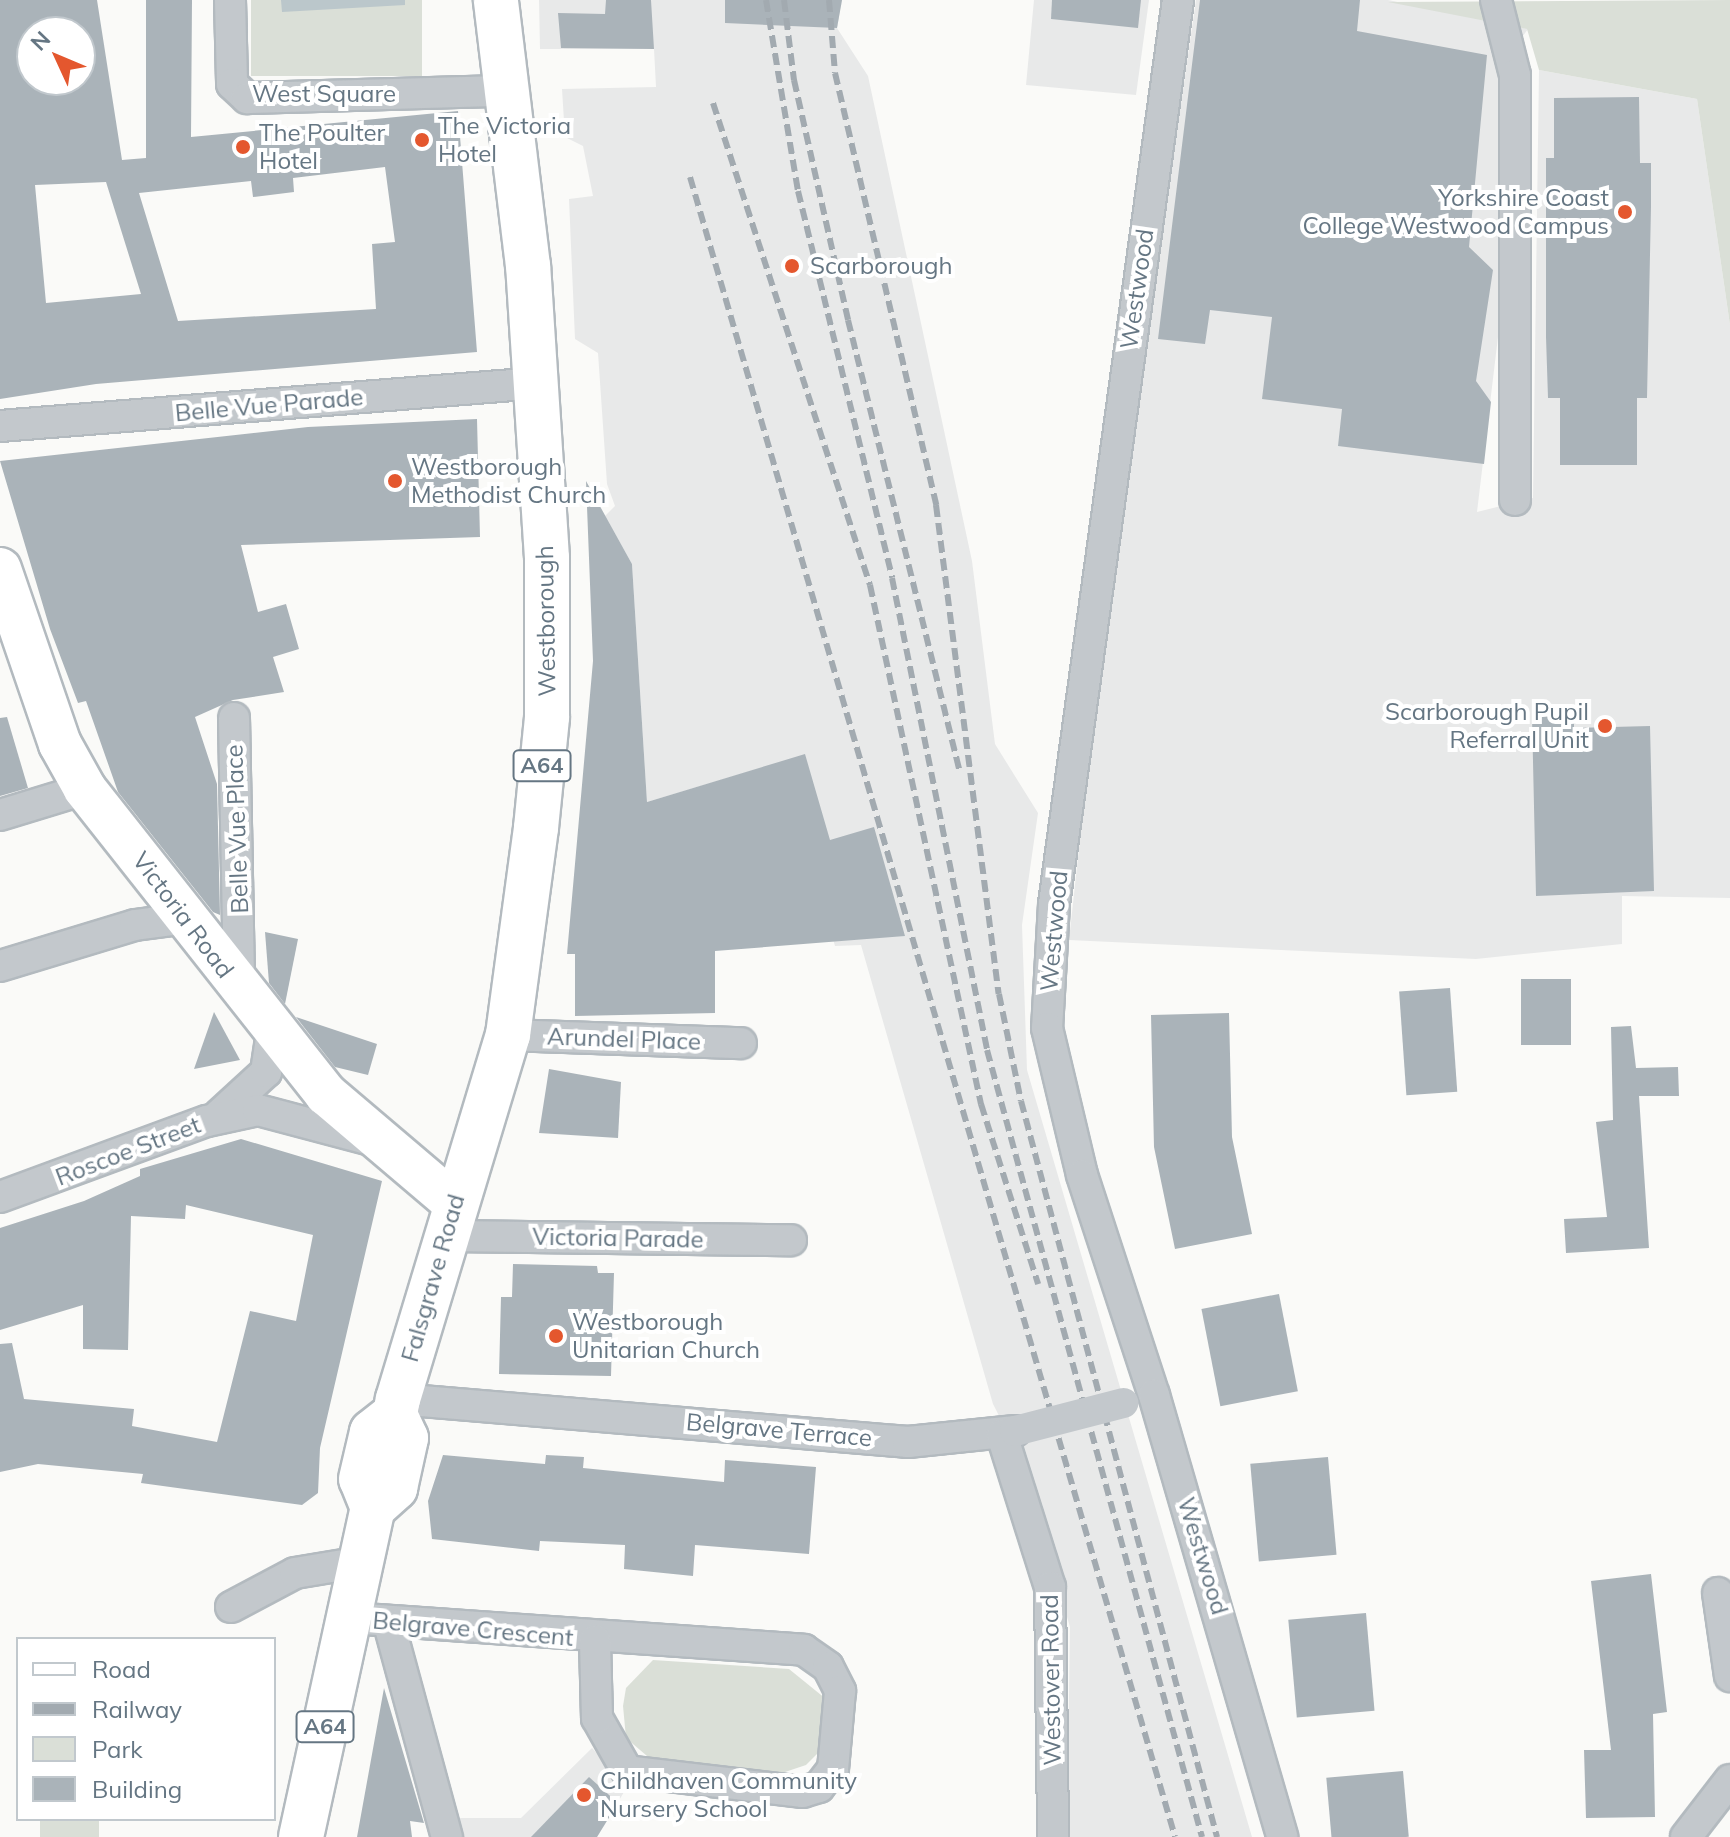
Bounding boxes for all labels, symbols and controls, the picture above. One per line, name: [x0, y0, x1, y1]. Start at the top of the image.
north arrow: [16, 16, 96, 96]
text: N: [24, 25, 56, 56]
street label: West Square: [252, 80, 396, 108]
place label: The Victoria Hotel: [438, 112, 571, 168]
place label: The Poulter Hotel: [259, 119, 385, 175]
marker: The Victoria Hotel: [413, 131, 431, 149]
marker: The Poulter Hotel: [234, 138, 252, 156]
place label: Yorkshire Coast College Westwood Campus: [1302, 184, 1609, 240]
marker: Yorkshire Coast College Westwood Campus: [1616, 203, 1634, 221]
street label: Westwood: [1114, 227, 1160, 351]
place label: Scarborough: [810, 252, 953, 280]
marker: Scarborough: [781, 255, 803, 277]
street label: Belle Vue Parade: [174, 382, 364, 428]
place label: Westborough Methodist Church: [411, 453, 606, 509]
marker: Westborough Methodist Church: [386, 472, 404, 490]
street label: Westborough: [530, 545, 562, 697]
place label: Scarborough Pupil Referral Unit: [1385, 698, 1589, 754]
marker: Scarborough Pupil Referral Unit: [1596, 717, 1614, 735]
street label: Belle Vue Place: [220, 744, 254, 914]
road number: A64: [512, 748, 572, 784]
street label: Victoria Road: [126, 846, 240, 984]
street label: Westwood: [1034, 869, 1074, 993]
street label: Arundel Place: [546, 1022, 702, 1056]
street label: Roscoe Street: [51, 1110, 205, 1192]
street label: Falsgrave Road: [395, 1191, 471, 1365]
street label: Victoria Parade: [532, 1222, 704, 1254]
place label: Westborough Unitarian Church: [572, 1308, 760, 1364]
marker: Westborough Unitarian Church: [547, 1327, 565, 1345]
street label: Belgrave Terrace: [685, 1408, 873, 1452]
street label: Westwood: [1172, 1494, 1234, 1618]
street label: Westover Road: [1035, 1594, 1067, 1766]
street label: Belgrave Crescent: [371, 1606, 575, 1652]
legend: [16, 1637, 276, 1821]
text: Road: [92, 1654, 151, 1684]
text: Railway: [92, 1694, 182, 1724]
road number: A64: [295, 1709, 355, 1745]
text: Park: [92, 1734, 143, 1764]
place label: Childhaven Community Nursery School: [600, 1767, 857, 1823]
text: Building: [92, 1774, 182, 1804]
marker: Childhaven Community Nursery School: [575, 1786, 593, 1804]

